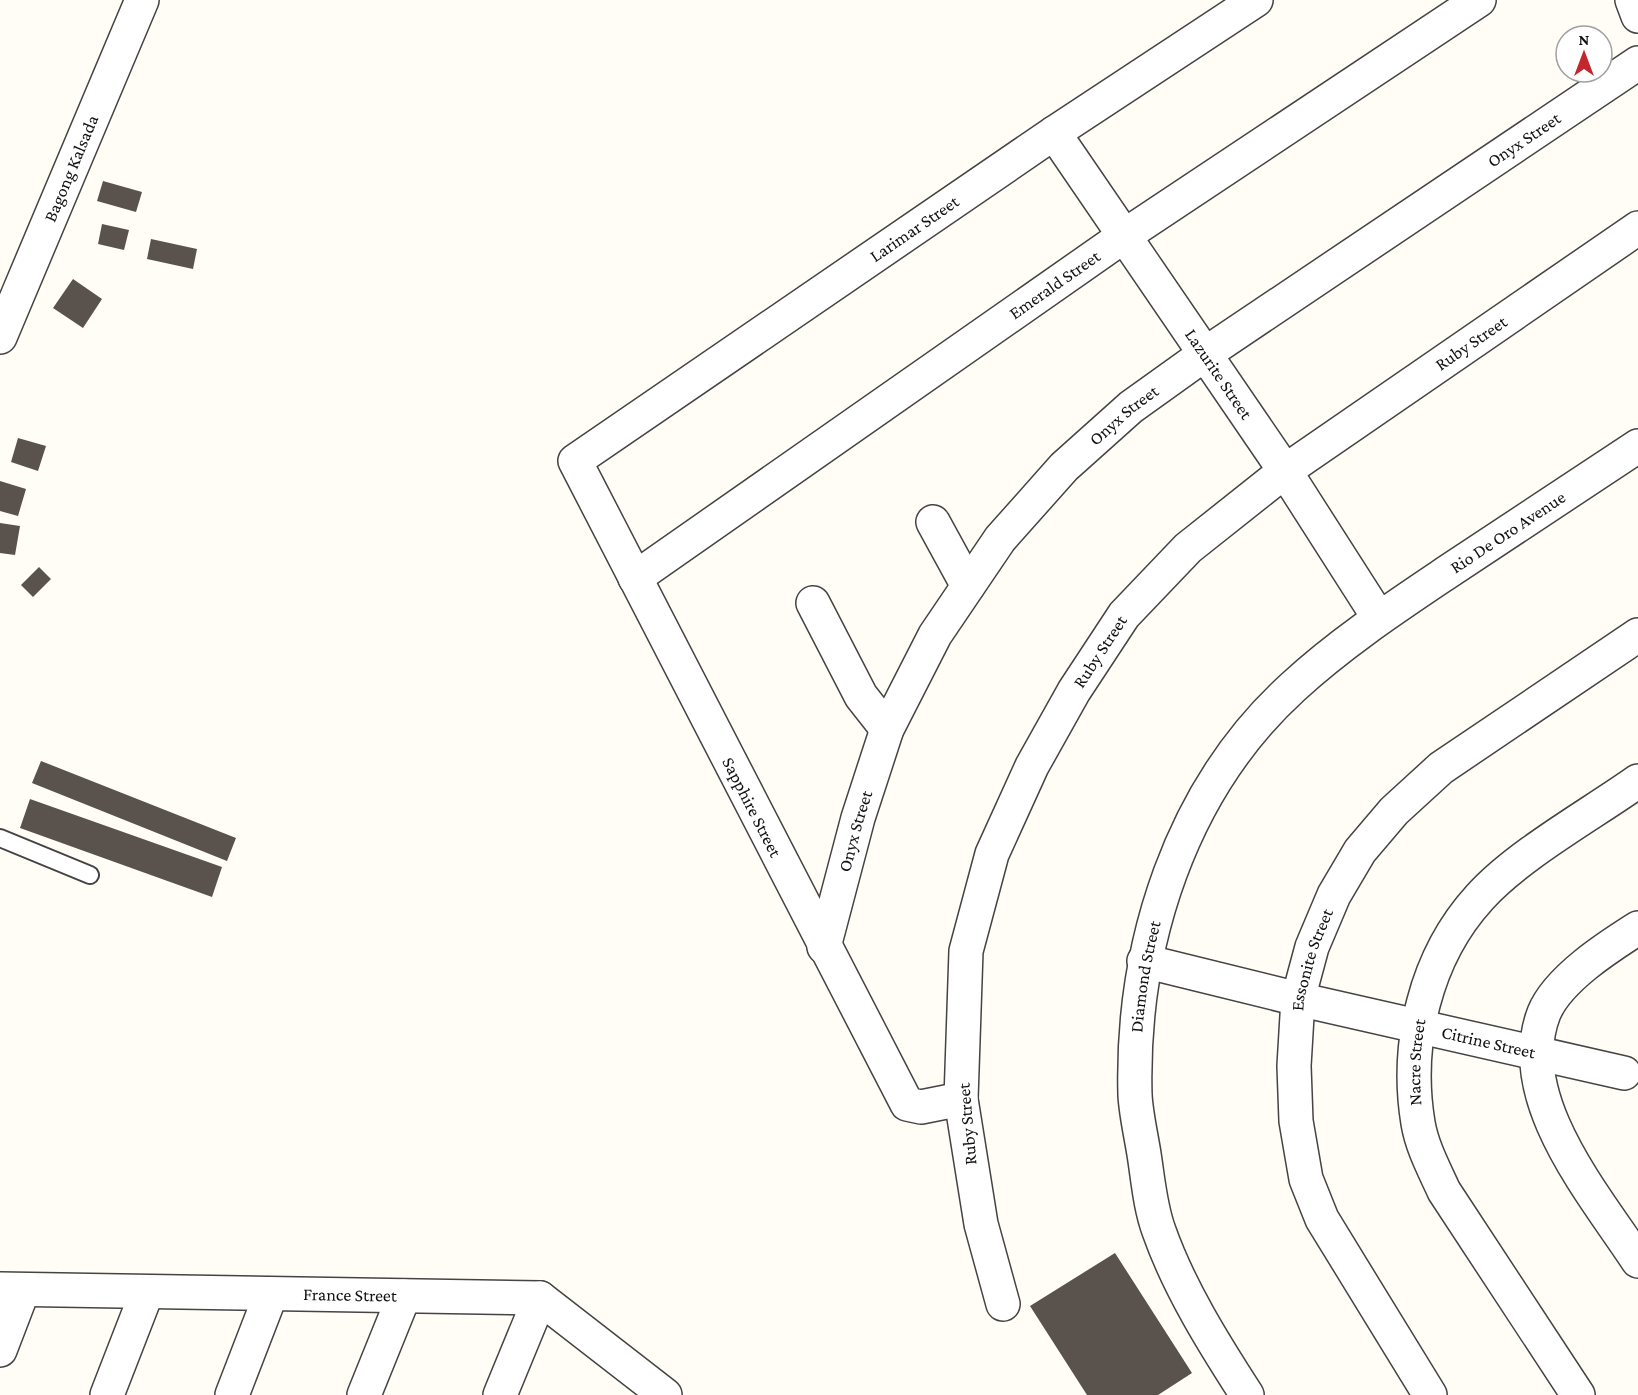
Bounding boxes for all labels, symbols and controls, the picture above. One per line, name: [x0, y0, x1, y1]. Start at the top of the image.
north arrow: [1554, 24, 1614, 84]
text: N: [1579, 31, 1590, 48]
street label: Onyx Street: [1484, 107, 1565, 171]
street label: Bagong Kalsada: [40, 112, 102, 225]
street label: Larimar Street: [866, 191, 963, 266]
street label: Emerald Street: [1005, 245, 1105, 323]
street label: Ruby Street: [1431, 311, 1511, 375]
street label: Lazurite Street: [1181, 325, 1257, 424]
street label: Onyx Street: [1085, 380, 1163, 450]
street label: Rio De Oro Avenue: [1446, 487, 1569, 577]
street label: Ruby Street: [1069, 611, 1132, 691]
street label: Sapphire Street: [718, 754, 786, 861]
street label: Onyx Street: [834, 787, 877, 874]
street label: Essonite Street: [1287, 905, 1338, 1011]
street label: Diamond Street: [1126, 917, 1165, 1033]
street label: Nacre Street: [1404, 1016, 1430, 1107]
street label: Citrine Street: [1440, 1022, 1538, 1063]
street label: Ruby Street: [953, 1081, 981, 1166]
street label: France Street: [303, 1284, 398, 1306]

